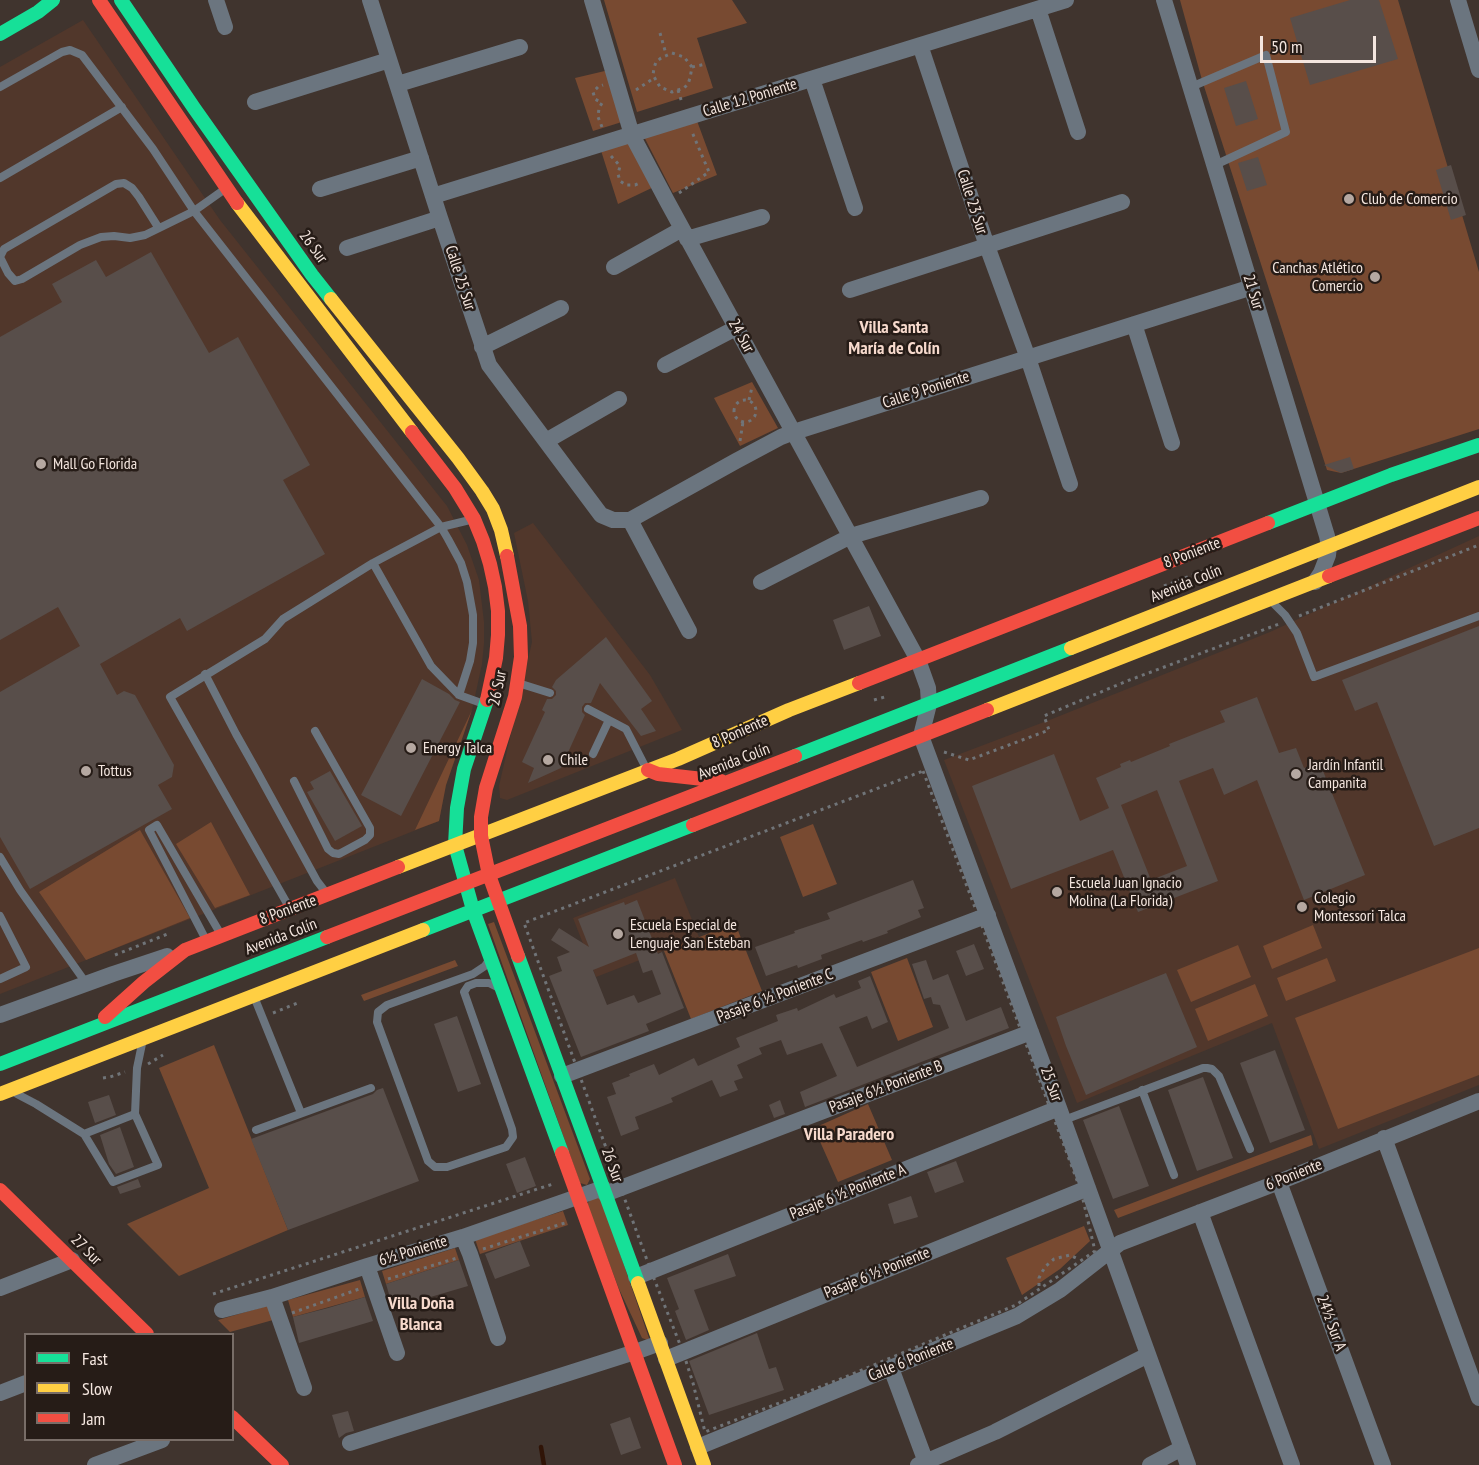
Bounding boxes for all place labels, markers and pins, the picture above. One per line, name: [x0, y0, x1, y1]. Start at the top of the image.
place label: Club de Comercio: [1361, 189, 1458, 209]
marker: Club de Comercio: [1342, 192, 1356, 206]
place label: Canchas Atlético Comercio: [1272, 258, 1363, 296]
marker: Canchas Atlético Comercio: [1368, 270, 1382, 284]
place label: Mall Go Florida: [53, 454, 137, 474]
marker: Mall Go Florida: [34, 457, 48, 471]
place label: Energy Talca: [423, 738, 492, 758]
marker: Energy Talca: [404, 741, 418, 755]
place label: Chile: [560, 750, 588, 770]
marker: Chile: [541, 753, 555, 767]
place label: Jardín Infantil Campanita: [1308, 755, 1383, 793]
place label: Tottus: [98, 761, 132, 781]
marker: Tottus: [79, 764, 93, 778]
marker: Jardín Infantil Campanita: [1289, 767, 1303, 781]
place label: Escuela Juan Ignacio Molina (La Florida): [1069, 873, 1182, 911]
marker: Escuela Juan Ignacio Molina (La Florida): [1050, 885, 1064, 899]
place label: Colegio Montessori Talca: [1314, 888, 1406, 926]
marker: Colegio Montessori Talca: [1295, 900, 1309, 914]
place label: Escuela Especial de Lenguaje San Esteban: [630, 915, 750, 953]
marker: Escuela Especial de Lenguaje San Esteban: [611, 927, 625, 941]

